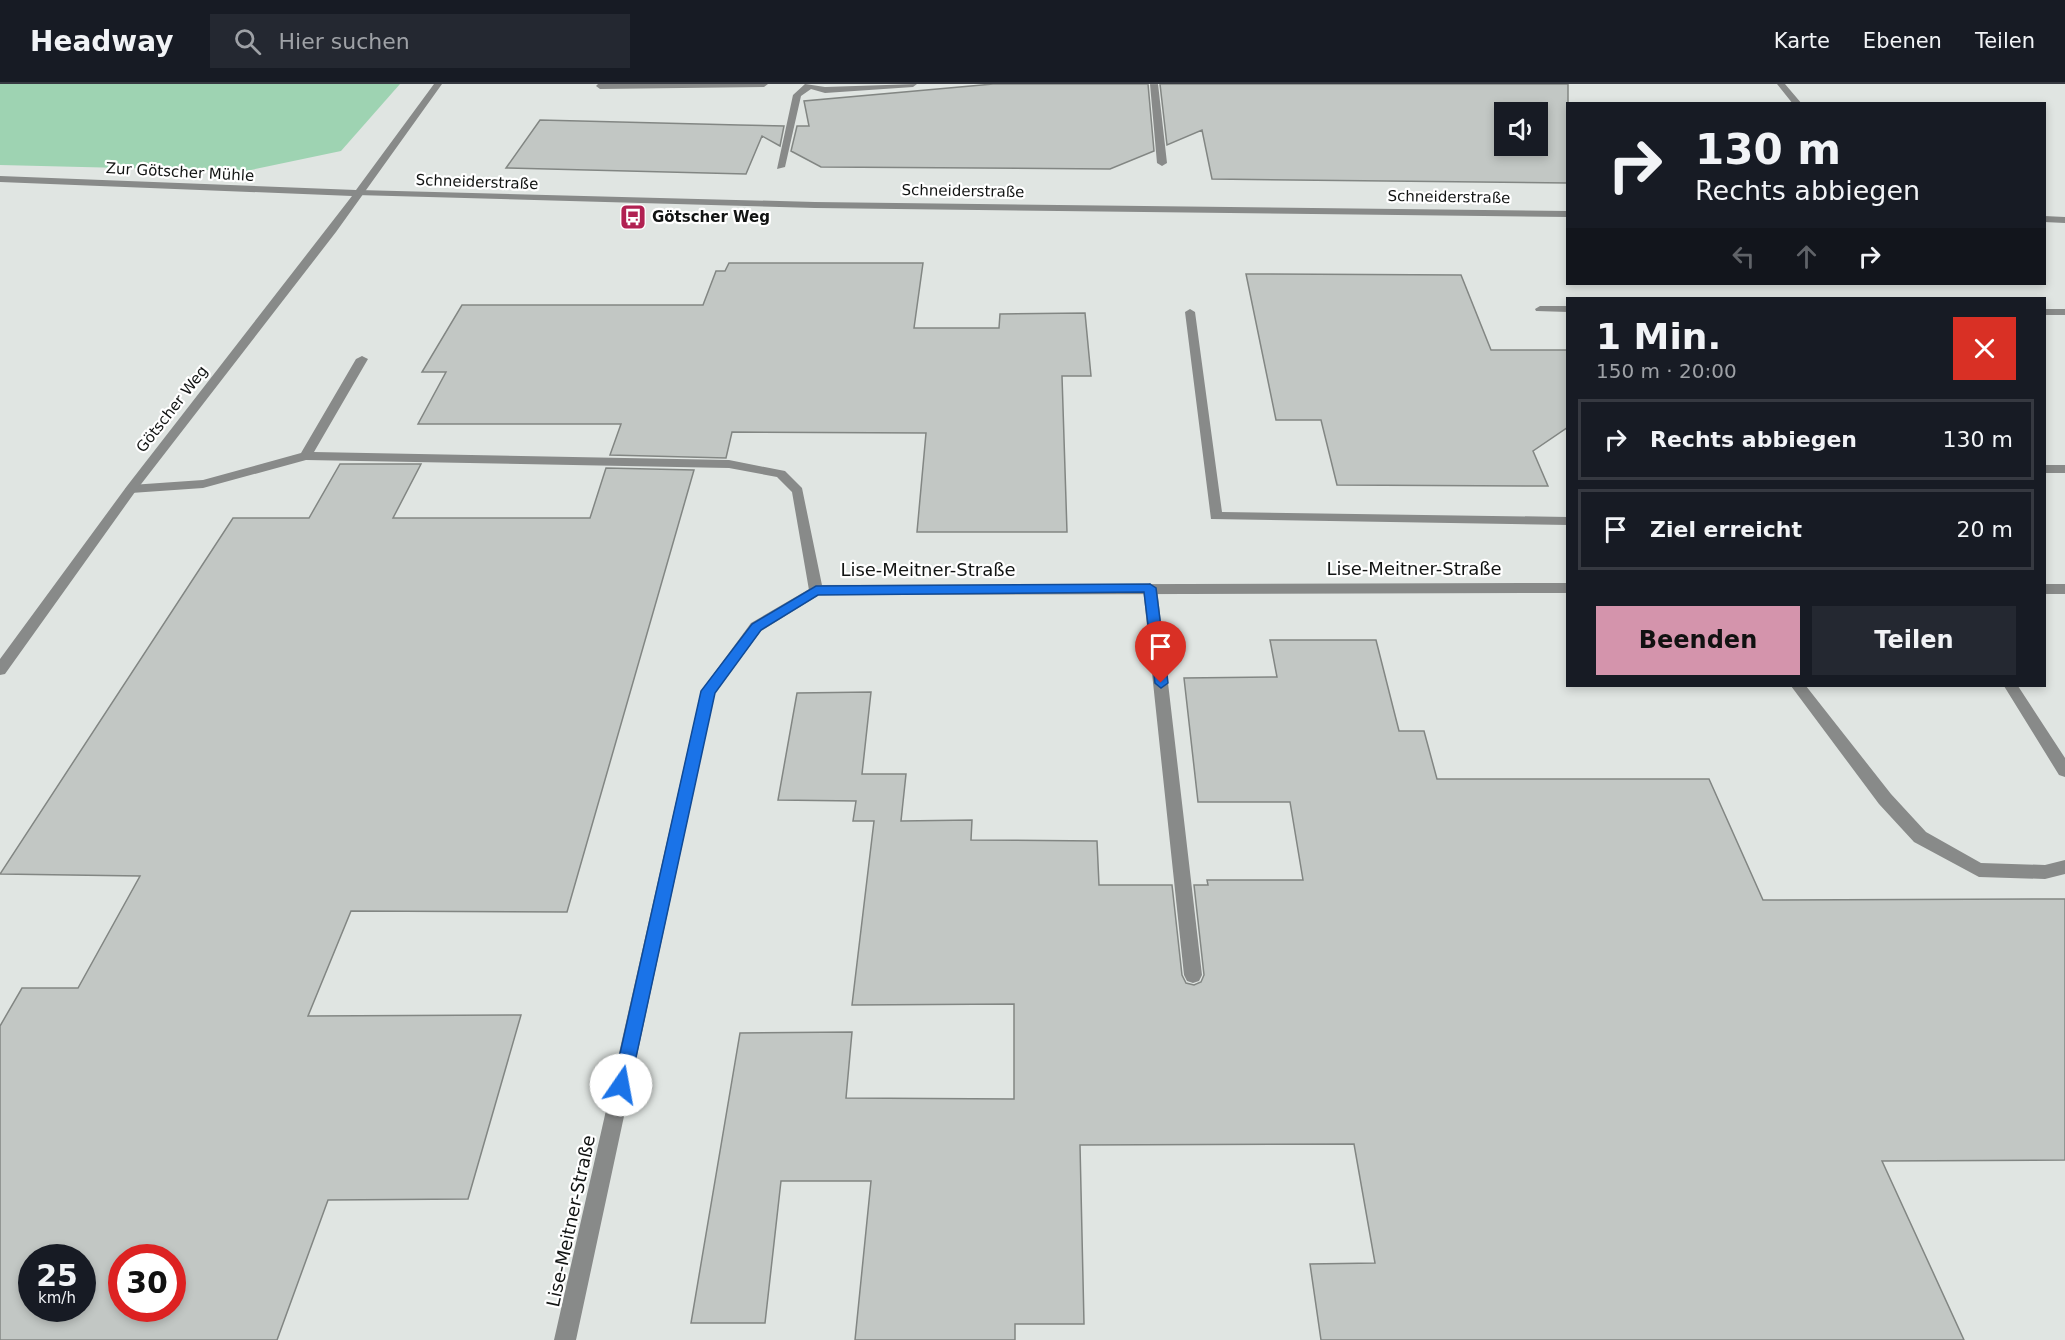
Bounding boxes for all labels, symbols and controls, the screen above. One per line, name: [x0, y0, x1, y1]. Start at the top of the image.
search box: [210, 14, 630, 68]
text: Headway: [30, 25, 174, 58]
icon: search: [231, 25, 264, 58]
text: Hier suchen: [279, 29, 410, 54]
text: Karte: [1774, 29, 1830, 53]
text: Ebenen: [1863, 29, 1942, 53]
text: Teilen: [1975, 29, 2035, 53]
map controls: [1494, 102, 1548, 156]
button: sound: [1494, 102, 1548, 156]
text: 130 m: [1695, 125, 1841, 174]
icon: right: [1596, 126, 1674, 204]
street label: Zur Götscher Mühle: [105, 159, 255, 185]
street label: Schneiderstraße: [415, 171, 539, 193]
text: Rechts abbiegen: [1695, 175, 1920, 206]
street label: Schneiderstraße: [901, 181, 1025, 201]
street label: Schneiderstraße: [1387, 187, 1511, 207]
bus stop icon: Götscher Weg: [618, 202, 648, 232]
place label: Götscher Weg: [652, 208, 770, 226]
icon: left: [1727, 240, 1760, 273]
icon: ahead: [1790, 240, 1823, 273]
icon: right: [1853, 240, 1886, 273]
text: 1 Min.: [1596, 316, 1721, 357]
button: close: [1953, 317, 2016, 380]
text: 150 m · 20:00: [1596, 359, 1737, 383]
street label: Götscher Weg: [133, 362, 211, 456]
icon: right: [1599, 423, 1632, 456]
text: Rechts abbiegen: [1650, 427, 1857, 452]
text: 130 m: [1943, 427, 2013, 452]
icon: arrive: [1599, 513, 1632, 546]
text: Ziel erreicht: [1650, 517, 1802, 542]
text: 20 m: [1957, 517, 2013, 542]
street label: Lise-Meitner-Straße: [1326, 558, 1502, 579]
street label: Lise-Meitner-Straße: [840, 559, 1016, 580]
button: Beenden: [1596, 606, 1800, 675]
button: Teilen: [1812, 606, 2016, 675]
pin: [1135, 621, 1186, 683]
icon: arrive: [1144, 630, 1177, 663]
position arrow: [589, 1053, 653, 1117]
street label: Lise-Meitner-Straße: [542, 1133, 599, 1309]
speed limit sign: 30: [108, 1244, 186, 1322]
text: 25: [36, 1258, 78, 1293]
text: km/h: [38, 1289, 76, 1307]

